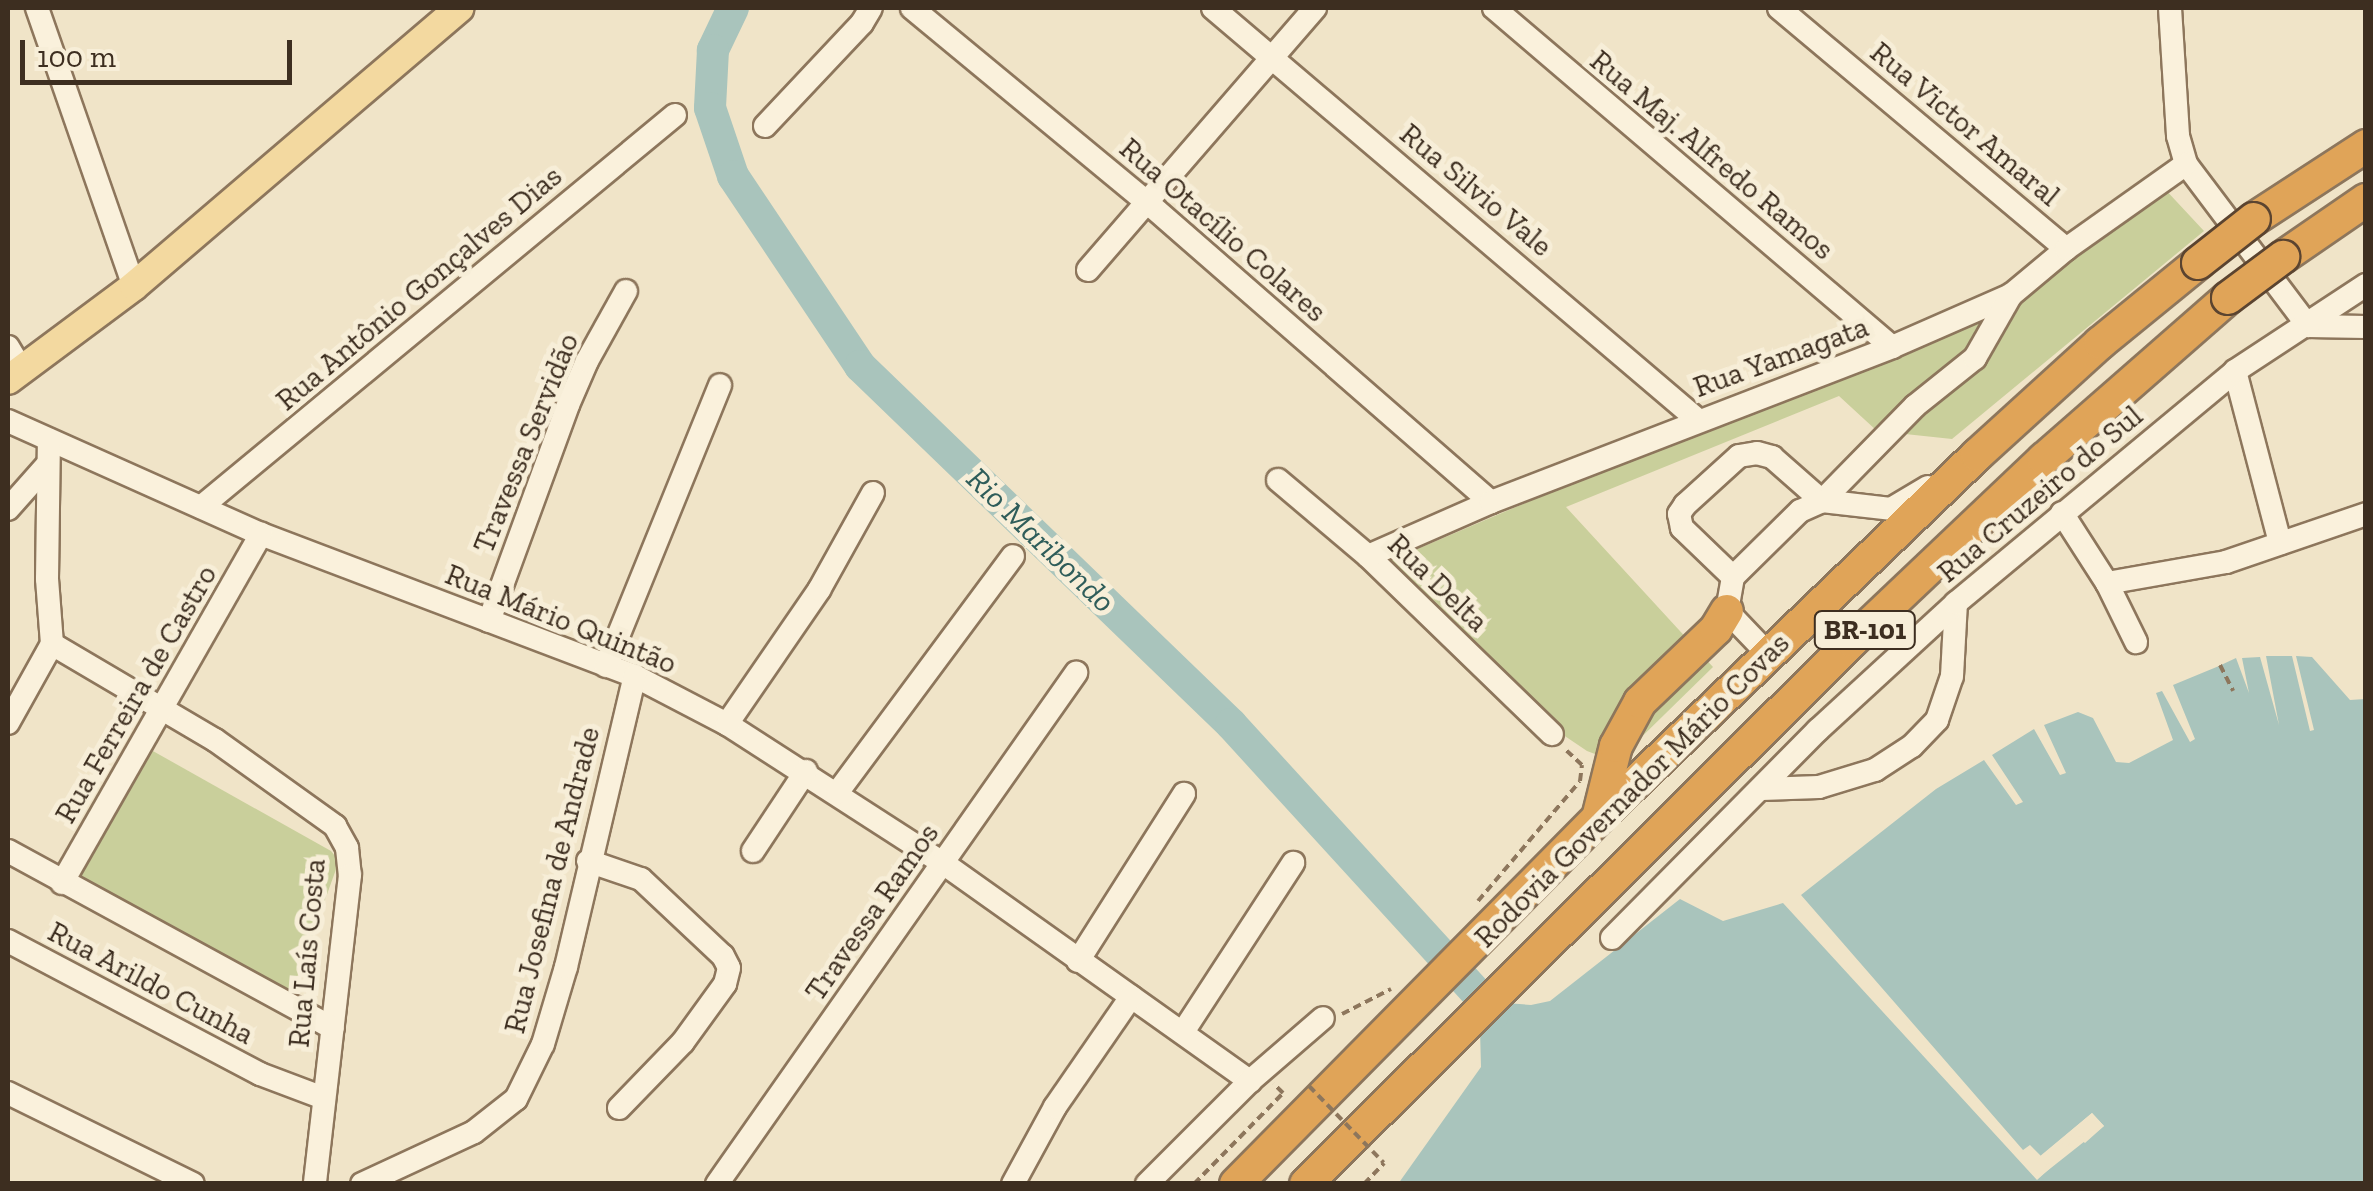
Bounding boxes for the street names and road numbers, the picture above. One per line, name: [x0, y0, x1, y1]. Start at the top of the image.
street label: Rua Victor Amaral: [1862, 34, 2068, 214]
street label: Rua Maj. Alfredo Ramos: [1583, 42, 1841, 268]
street label: Rua Silvio Vale: [1392, 116, 1560, 264]
street label: Rua Otacílio Colares: [1112, 130, 1334, 330]
street label: Rua Antônio Gonçalves Dias: [268, 158, 570, 418]
street label: Rua Yamagata: [1688, 309, 1874, 405]
street label: Travessa Servidão: [466, 328, 586, 558]
street label: Rua Cruzeiro do Sul: [1930, 398, 2150, 590]
street label: Rua Delta: [1380, 526, 1496, 640]
street label: Rua Mário Quintão: [440, 556, 682, 682]
street label: Rua Ferreira de Castro: [47, 559, 225, 829]
road number: BR-101: [1812, 607, 1918, 653]
street label: Rodovia Governador Mário Covas: [1467, 625, 1797, 955]
street label: Rua Josefina de Andrade: [496, 722, 608, 1038]
street label: Travessa Ramos: [797, 816, 947, 1008]
street label: Rua Laís Costa: [281, 857, 333, 1049]
street label: Rua Arildo Cunha: [42, 913, 260, 1053]

